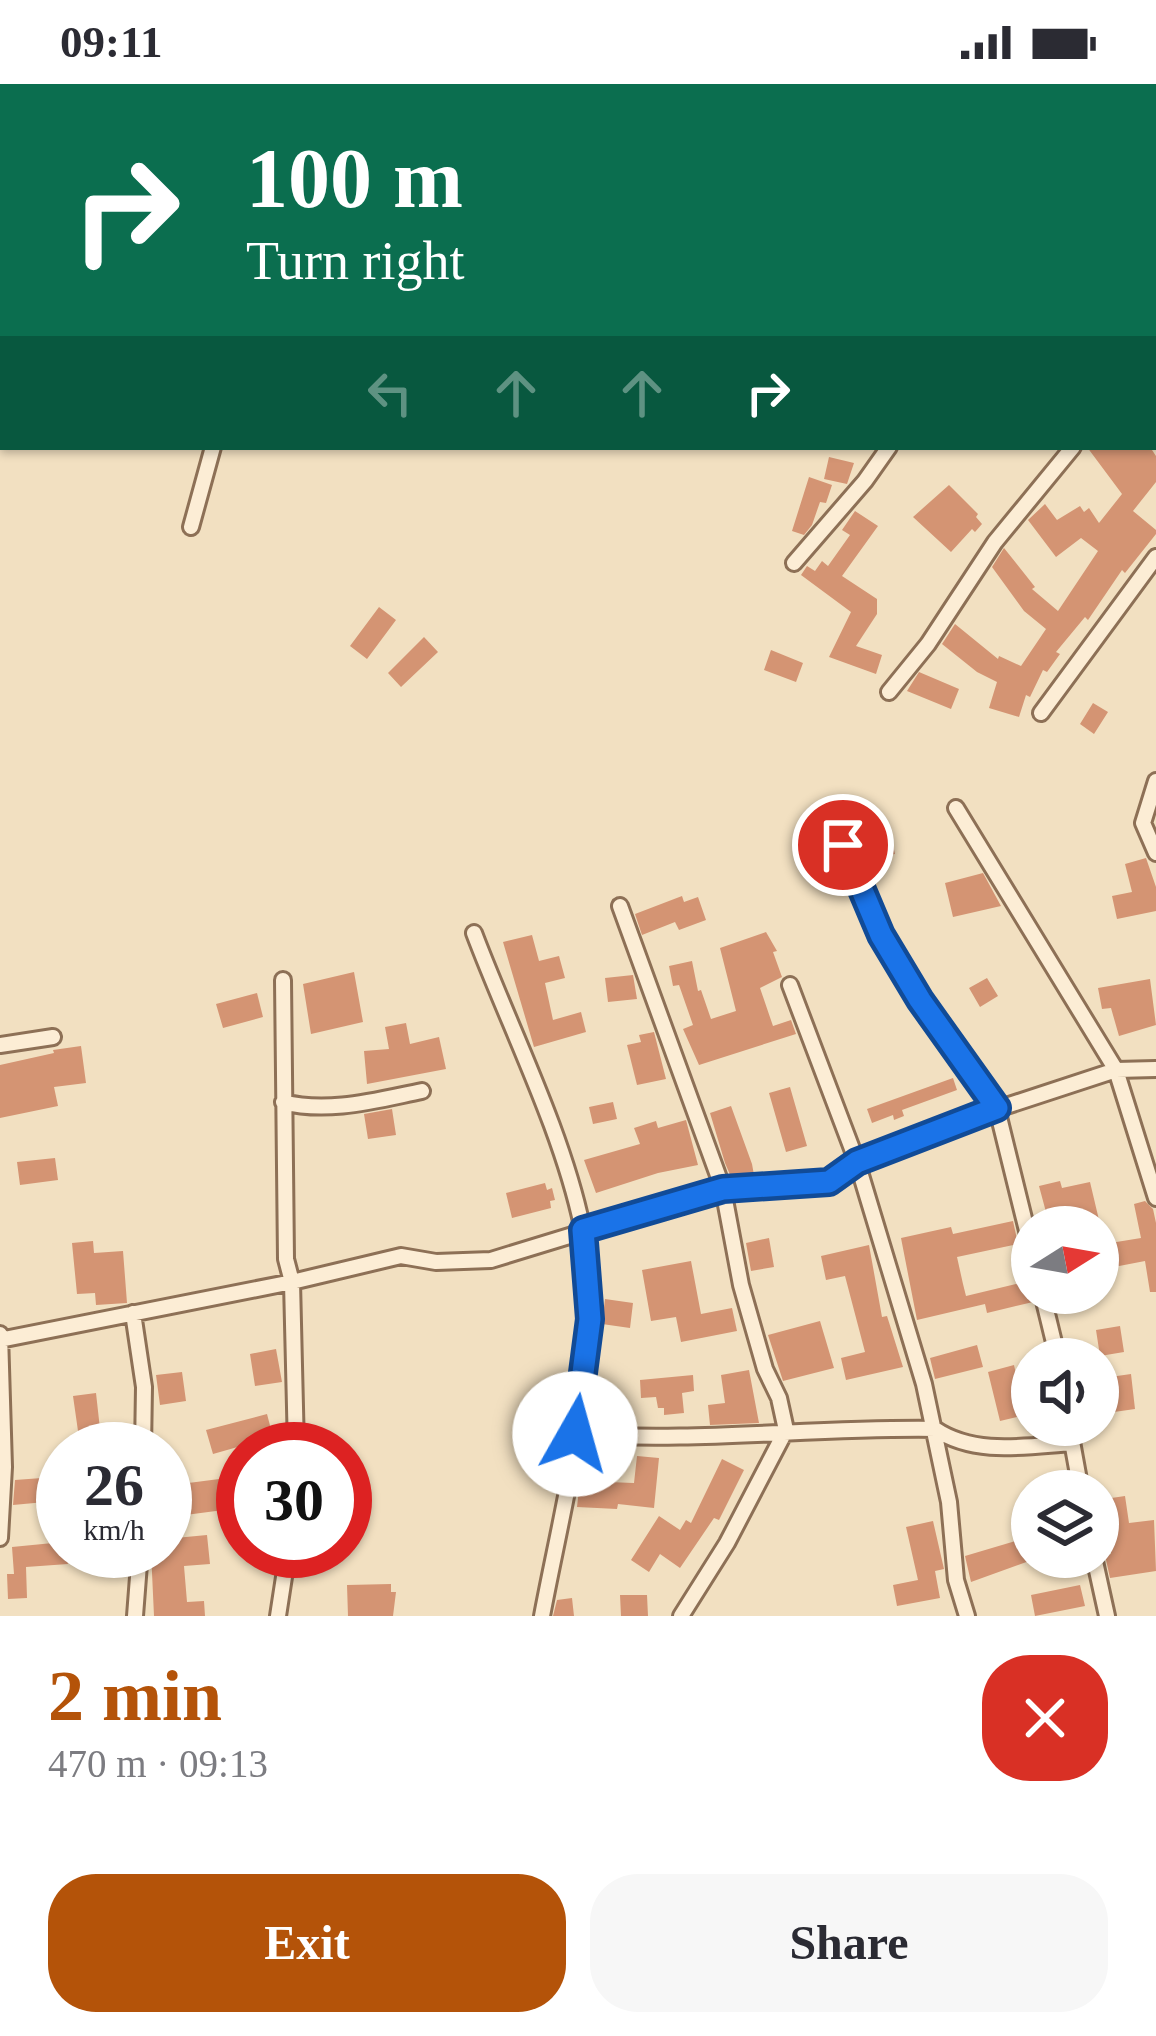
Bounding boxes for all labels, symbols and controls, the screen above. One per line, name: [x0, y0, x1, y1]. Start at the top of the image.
text: 09:11: [60, 17, 163, 67]
icon: right: [48, 132, 204, 288]
text: 100 m: [246, 132, 463, 225]
text: Turn right: [246, 231, 465, 291]
icon: left: [357, 360, 423, 426]
icon: ahead: [483, 360, 549, 426]
icon: ahead: [609, 360, 675, 426]
icon: right: [735, 360, 801, 426]
pin: [792, 794, 894, 896]
icon: arrive: [810, 812, 876, 878]
north arrow: [1011, 1206, 1119, 1314]
map controls: [1011, 1206, 1119, 1578]
button: sound: [1011, 1338, 1119, 1446]
position arrow: [512, 1371, 638, 1497]
speed limit sign: 30: [216, 1422, 372, 1578]
text: 26: [84, 1452, 144, 1518]
button: layers: [1011, 1470, 1119, 1578]
text: km/h: [83, 1513, 145, 1546]
button: close: [982, 1655, 1108, 1781]
text: 2 min: [48, 1656, 222, 1736]
text: 470 m · 09:13: [48, 1742, 268, 1785]
button: Exit: [48, 1874, 566, 2012]
button: Share: [590, 1874, 1108, 2012]

